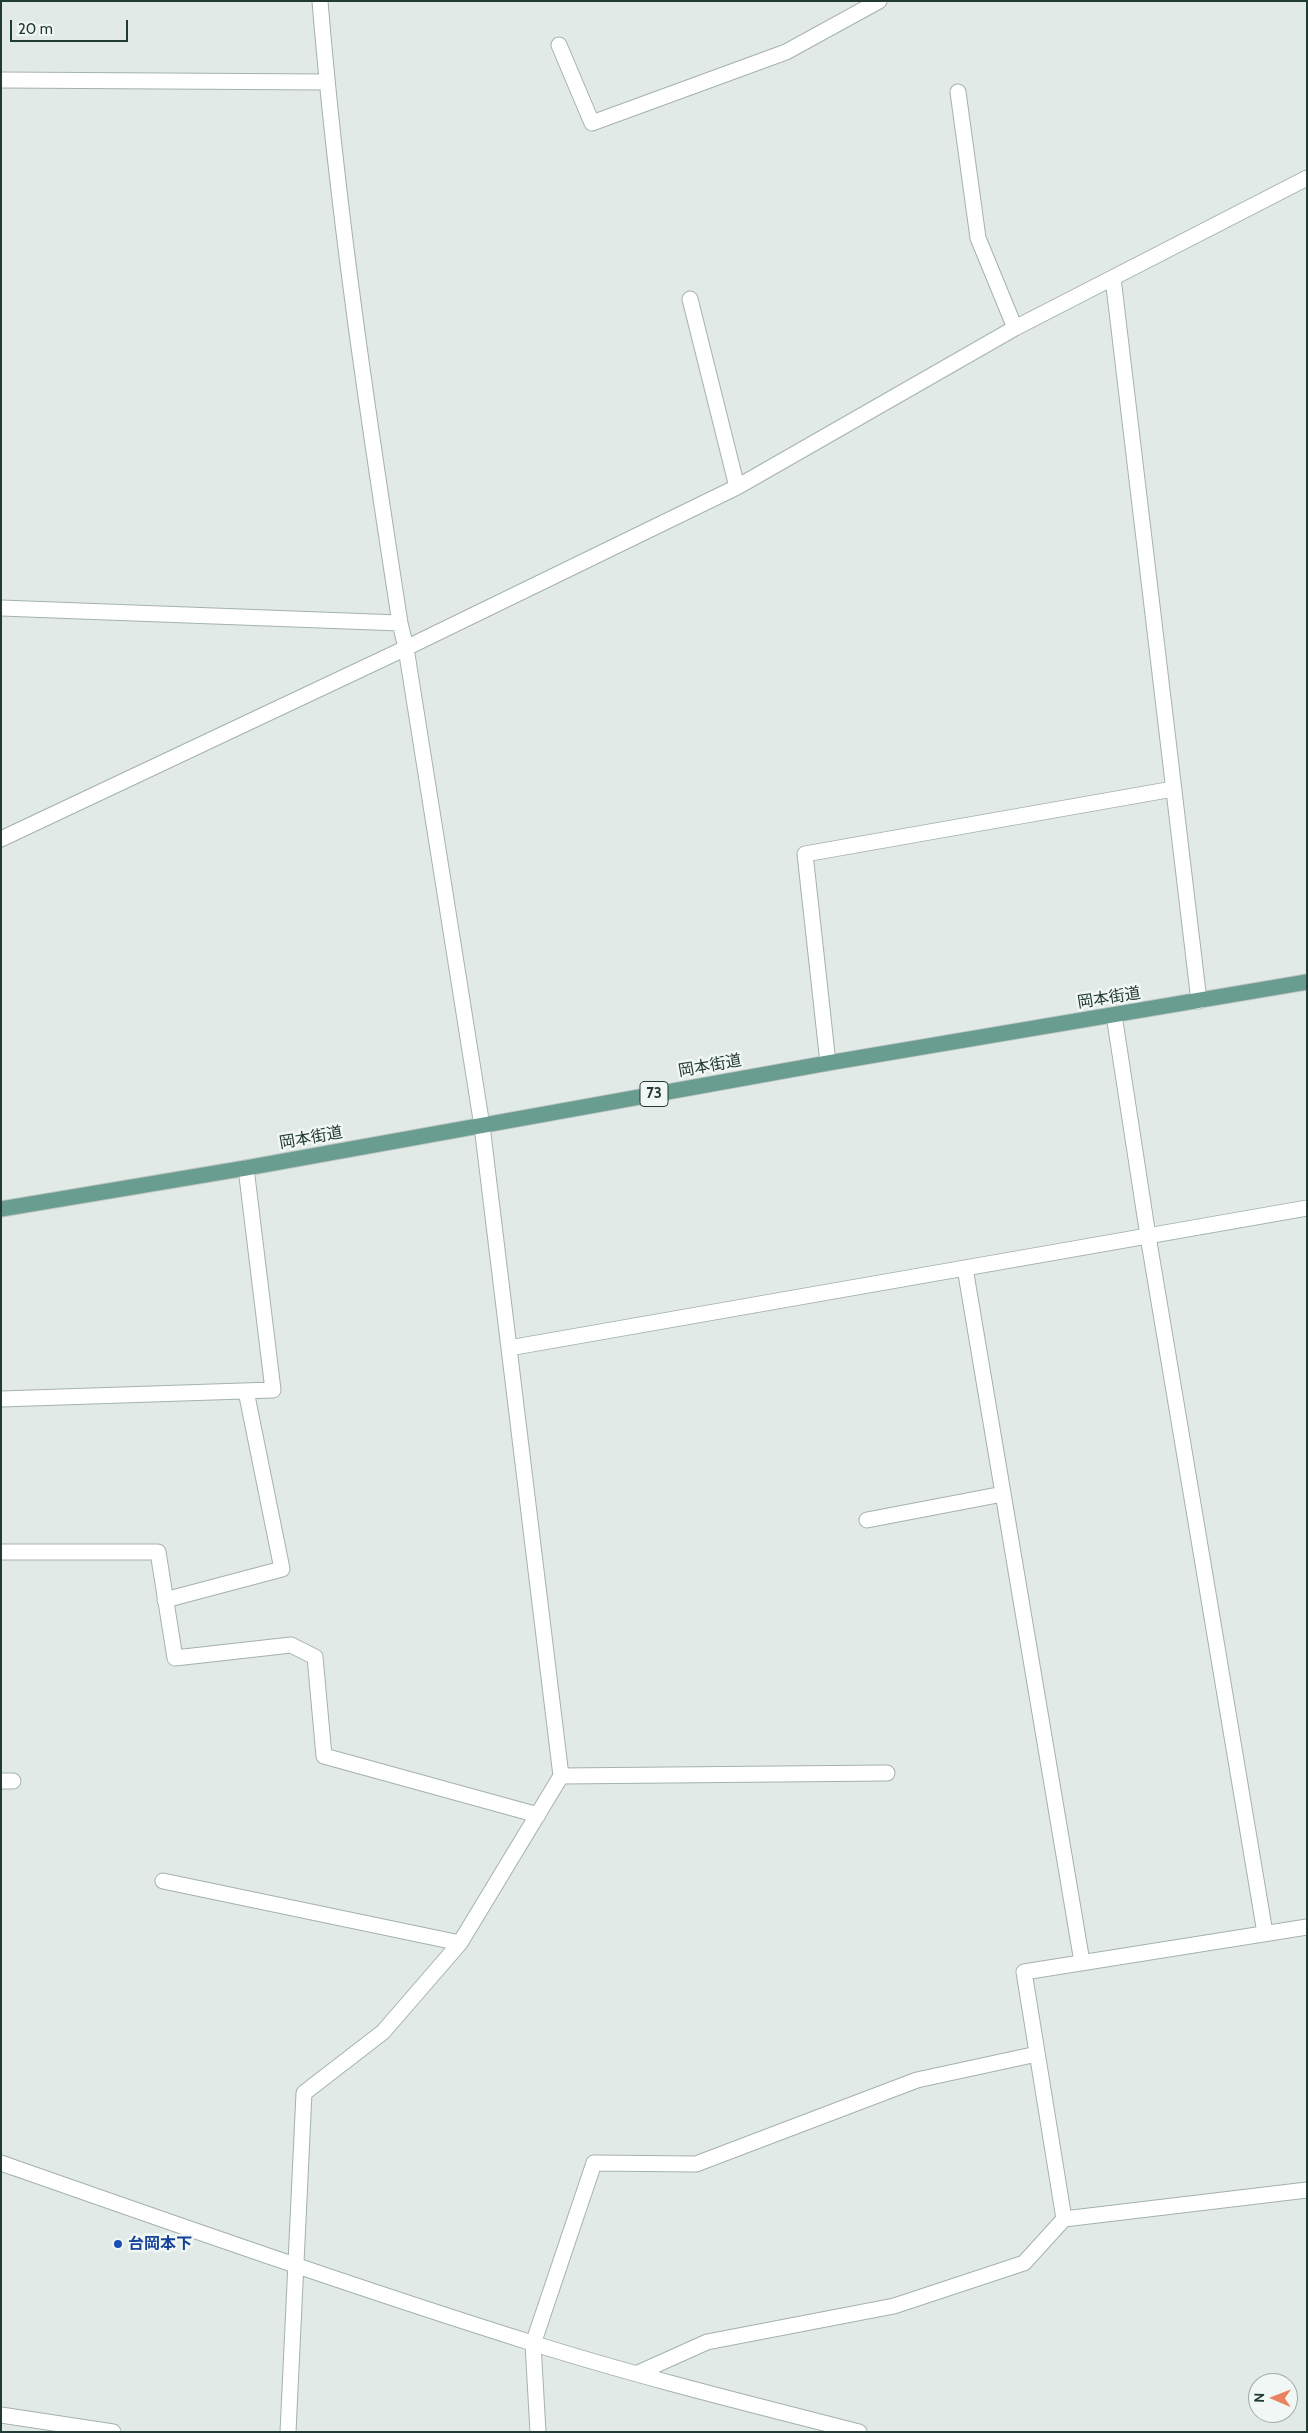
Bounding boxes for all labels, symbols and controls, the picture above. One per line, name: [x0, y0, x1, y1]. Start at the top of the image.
scale bar: [12, 10, 130, 42]
text: 20 m: [18, 20, 53, 38]
street label: 岡本街道: [1076, 984, 1142, 1012]
street label: 岡本街道: [677, 1051, 743, 1081]
road number: 73: [640, 1082, 668, 1106]
street label: 岡本街道: [278, 1123, 344, 1153]
place label: 台岡本下: [128, 2234, 192, 2254]
marker: 台岡本下: [112, 2238, 124, 2250]
north arrow: [1248, 2373, 1298, 2423]
text: N: [1250, 2393, 1268, 2403]

